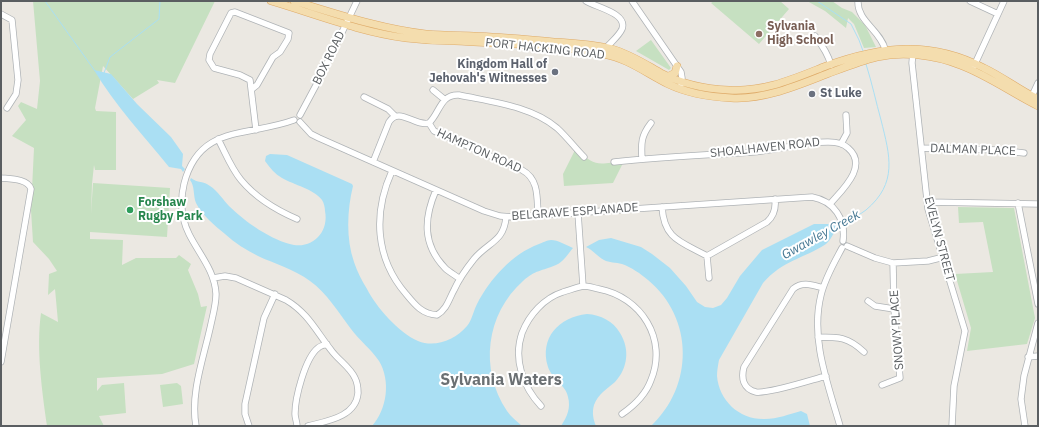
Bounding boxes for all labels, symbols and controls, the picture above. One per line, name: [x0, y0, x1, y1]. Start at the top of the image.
place label: Sylvania High School: [767, 20, 834, 48]
street label: BOX ROAD: [310, 29, 348, 87]
marker: Sylvania High School: [754, 29, 764, 39]
street label: PORT HACKING ROAD: [485, 36, 605, 62]
place label: Kingdom Hall of Jehovah's Witnesses: [429, 58, 547, 86]
marker: Kingdom Hall of Jehovah's Witnesses: [550, 67, 560, 77]
place label: St Luke: [820, 87, 862, 101]
marker: St Luke: [807, 89, 817, 99]
street label: HAMPTON ROAD: [434, 126, 524, 176]
street label: SHOALHAVEN ROAD: [709, 135, 821, 161]
street label: DALMAN PLACE: [930, 141, 1016, 159]
street label: EVELYN STREET: [921, 195, 957, 283]
place label: Forshaw Rugby Park: [138, 196, 203, 224]
street label: BELGRAVE ESPLANADE: [511, 200, 639, 224]
marker: Forshaw Rugby Park: [125, 205, 135, 215]
water label: Gwawley Creek: [779, 207, 863, 263]
street label: SNOWY PLACE: [887, 290, 907, 370]
district label: Sylvania Waters: [440, 370, 562, 390]

